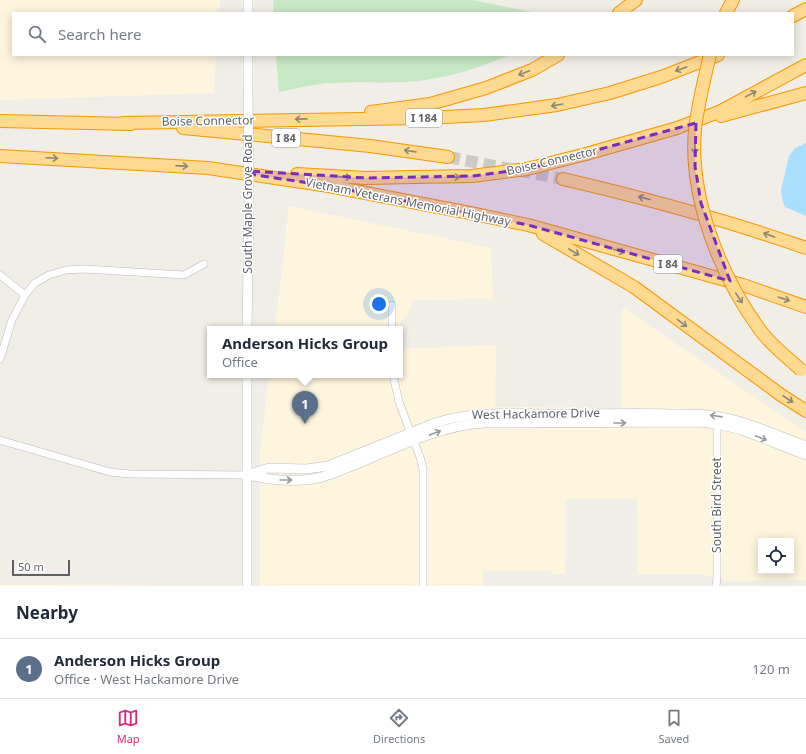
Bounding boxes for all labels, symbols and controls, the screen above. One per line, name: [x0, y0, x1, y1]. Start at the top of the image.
search box: [12, 12, 794, 56]
icon: search: [26, 23, 48, 45]
text: Search here: [58, 24, 141, 44]
one-way arrow: [676, 66, 688, 74]
one-way arrow: [518, 70, 530, 78]
one-way arrow: [744, 90, 756, 98]
one-way arrow: [550, 101, 563, 109]
road number: I 184: [406, 109, 442, 127]
street label: Boise Connector: [162, 111, 254, 130]
one-way arrow: [295, 115, 308, 123]
road number: I 84: [272, 129, 300, 147]
street label: South Maple Grove Road: [239, 134, 256, 274]
one-way arrow: [691, 141, 699, 154]
street label: Boise Connector: [505, 142, 599, 179]
one-way arrow: [403, 147, 416, 155]
one-way arrow: [45, 155, 58, 162]
one-way arrow: [175, 163, 188, 170]
street label: Vietnam Veterans Memorial Highway: [304, 173, 513, 230]
one-way arrow: [447, 173, 460, 181]
one-way arrow: [338, 174, 351, 181]
one-way arrow: [638, 194, 651, 202]
one-way arrow: [763, 231, 775, 239]
one-way arrow: [613, 248, 626, 255]
one-way arrow: [568, 249, 580, 257]
road number: I 84: [654, 255, 682, 273]
one-way arrow: [735, 292, 743, 303]
your location: [369, 294, 389, 314]
one-way arrow: [778, 296, 790, 304]
one-way arrow: [677, 319, 688, 328]
popup: [207, 326, 403, 378]
text: Anderson Hicks Group: [222, 333, 388, 353]
text: Office: [222, 353, 258, 371]
pin: 1: [292, 391, 318, 424]
one-way arrow: [782, 395, 793, 403]
street label: West Hackamore Drive: [472, 404, 600, 423]
one-way arrow: [710, 412, 723, 420]
one-way arrow: [613, 419, 626, 427]
one-way arrow: [429, 429, 442, 436]
one-way arrow: [755, 434, 767, 442]
street label: South Bird Street: [708, 456, 725, 553]
one-way arrow: [279, 476, 292, 484]
map controls: [758, 538, 794, 574]
button: locate: [758, 538, 794, 574]
scale bar: [12, 558, 70, 577]
text: 50 m: [18, 559, 44, 574]
text: Nearby: [16, 601, 78, 624]
text: Anderson Hicks Group: [54, 650, 220, 670]
text: 1: [25, 660, 33, 678]
text: 120 m: [752, 660, 790, 678]
text: Office · West Hackamore Drive: [54, 670, 239, 688]
tab: Map: [117, 707, 140, 746]
tab: Directions: [373, 707, 425, 746]
tab: Saved: [659, 707, 689, 746]

